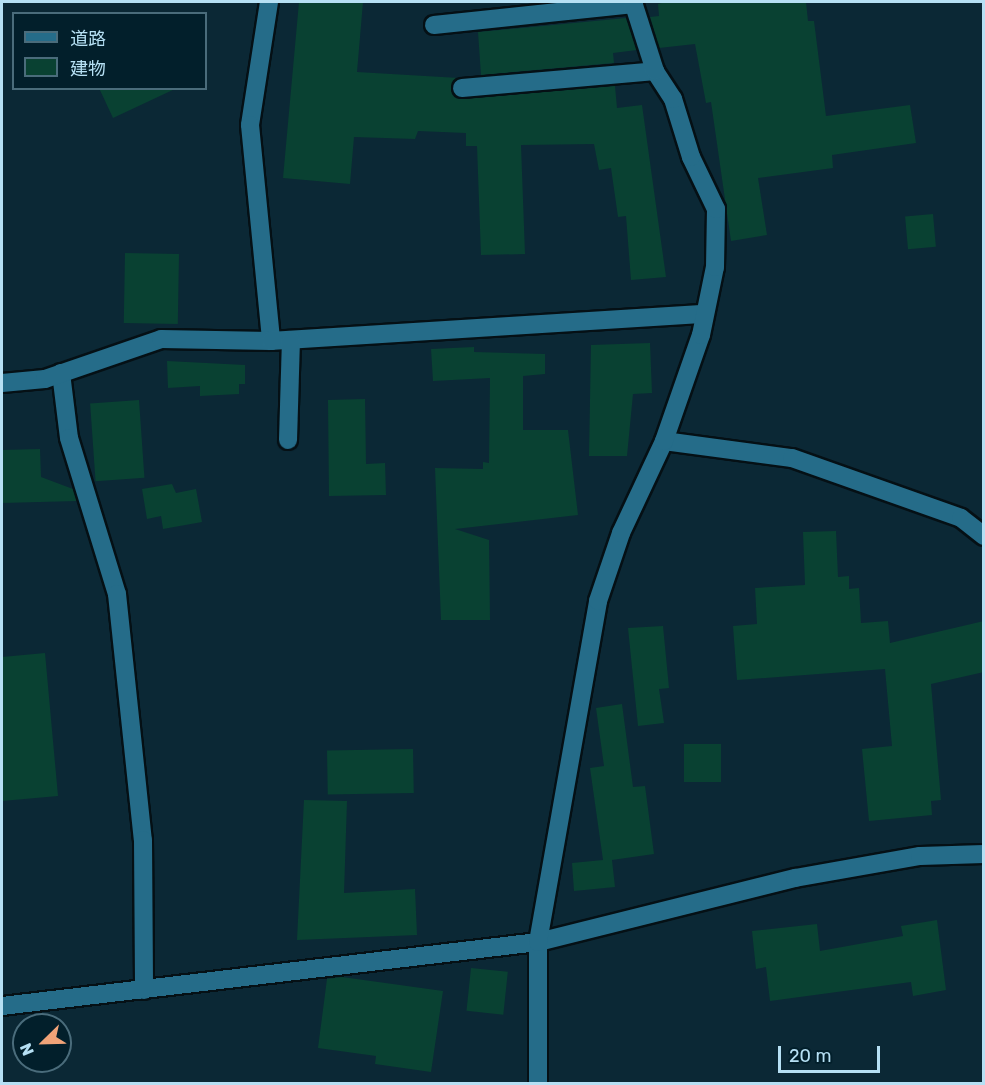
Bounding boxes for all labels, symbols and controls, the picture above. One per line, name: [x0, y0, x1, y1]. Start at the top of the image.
legend: [12, 12, 207, 90]
text: 道路: [70, 28, 106, 50]
text: 建物: [70, 58, 106, 80]
north arrow: [12, 1013, 72, 1073]
scale bar: [781, 1034, 883, 1072]
text: N: [16, 1040, 38, 1058]
text: 20 m: [789, 1045, 831, 1067]

